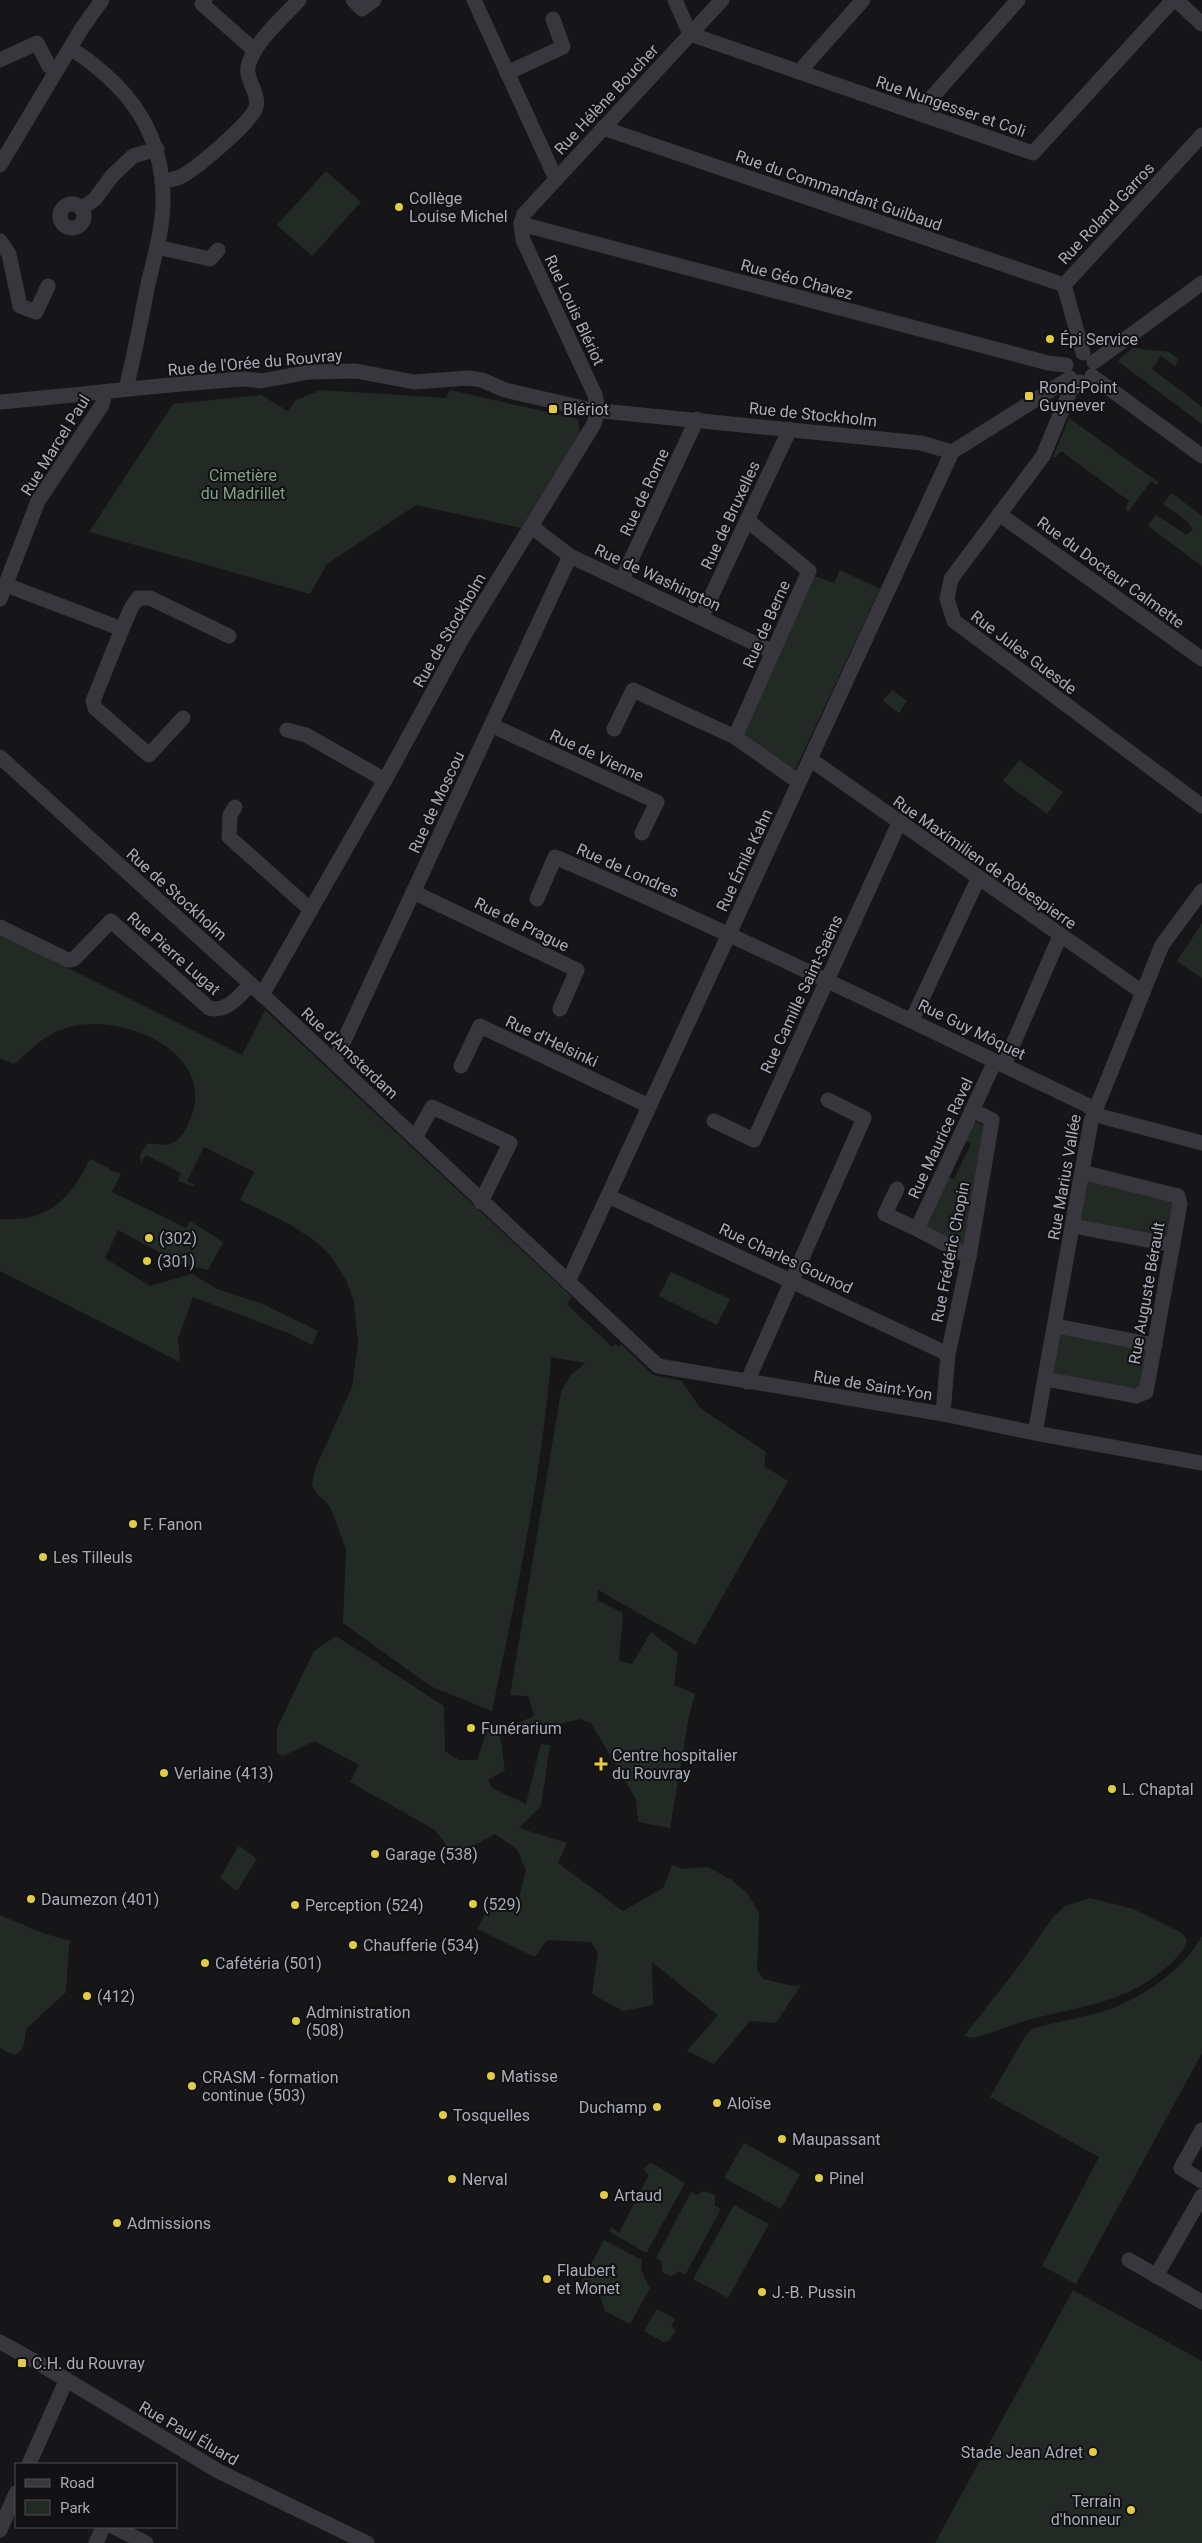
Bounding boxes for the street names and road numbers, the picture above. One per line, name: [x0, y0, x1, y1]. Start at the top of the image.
street label: Rue Hélène Boucher: [550, 40, 663, 158]
street label: Rue Nungesser et Coli: [873, 72, 1028, 141]
street label: Rue du Commandant Guilbaud: [733, 146, 944, 235]
street label: Rue Roland Garros: [1054, 159, 1158, 268]
street label: Rue Louis Blériot: [541, 252, 608, 369]
street label: Rue Géo Chavez: [739, 255, 855, 304]
street label: Rue de l'Orée du Rouvray: [167, 345, 344, 380]
street label: Rue Marcel Paul: [17, 391, 94, 499]
street label: Rue de Stockholm: [748, 398, 878, 431]
street label: Rue de Rome: [616, 446, 673, 539]
street label: Rue de Bruxelles: [697, 458, 764, 573]
street label: Rue du Docteur Calmette: [1033, 513, 1188, 632]
street label: Rue de Washington: [592, 540, 724, 615]
street label: Rue de Stockholm: [409, 570, 490, 691]
street label: Rue de Berne: [739, 577, 794, 671]
street label: Rue Jules Guesde: [967, 606, 1080, 698]
street label: Rue de Vienne: [547, 725, 647, 785]
street label: Rue de Moscou: [405, 748, 468, 856]
street label: Rue Maximilien de Robespierre: [889, 792, 1080, 933]
street label: Rue Émile Kahn: [712, 806, 776, 914]
street label: Rue de Londres: [574, 839, 682, 902]
street label: Rue de Stockholm: [123, 844, 231, 944]
street label: Rue de Prague: [471, 893, 572, 956]
street label: Rue Pierre Lugat: [123, 908, 224, 999]
street label: Rue Camille Saint-Saëns: [756, 912, 847, 1077]
street label: Rue Guy Môquet: [915, 995, 1029, 1064]
street label: Rue d'Amsterdam: [297, 1004, 402, 1103]
street label: Rue d'Helsinki: [503, 1012, 601, 1071]
street label: Rue Maurice Ravel: [904, 1075, 977, 1202]
street label: Rue Marius Vallée: [1044, 1113, 1085, 1241]
street label: Rue Frédéric Chopin: [928, 1180, 973, 1324]
street label: Rue Charles Gounod: [716, 1219, 855, 1298]
street label: Rue Auguste Bérault: [1125, 1220, 1168, 1366]
street label: Rue de Saint-Yon: [812, 1367, 934, 1404]
street label: Rue Paul Éluard: [136, 2397, 242, 2469]

